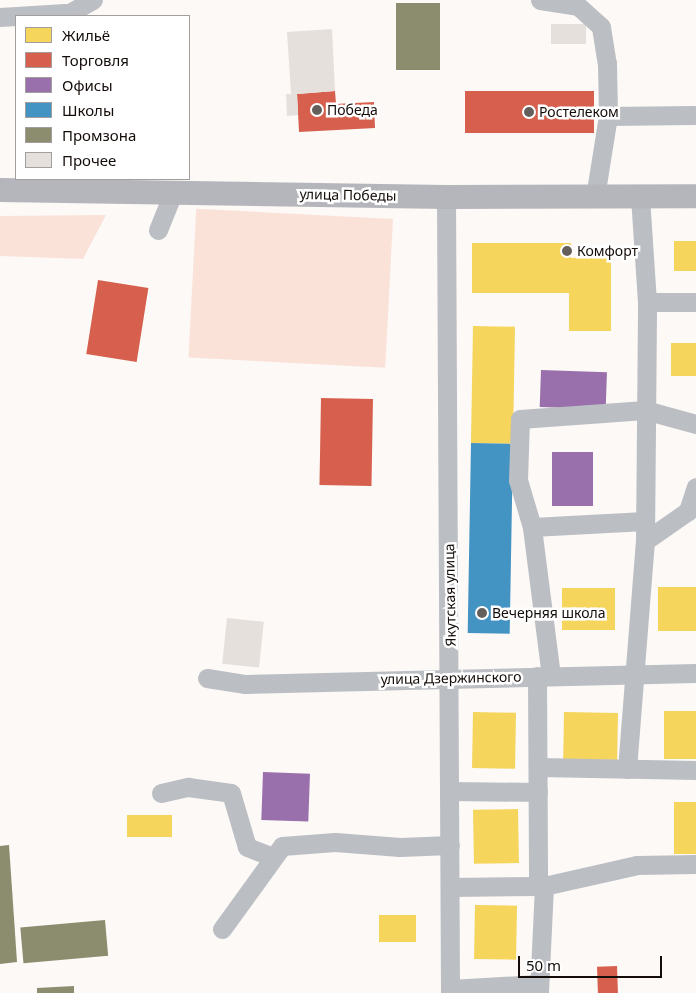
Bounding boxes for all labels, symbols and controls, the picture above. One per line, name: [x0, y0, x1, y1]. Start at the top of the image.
legend: [15, 15, 190, 180]
text: Жильё: [62, 25, 110, 45]
text: Торговля: [62, 50, 129, 70]
text: Офисы: [62, 75, 113, 95]
text: Школы: [62, 100, 114, 120]
place label: Победа: [327, 102, 378, 118]
marker: Победа: [311, 104, 323, 116]
place label: Ростелеком: [539, 104, 619, 120]
marker: Ростелеком: [523, 106, 535, 118]
text: Промзона: [62, 125, 136, 145]
text: Прочее: [62, 150, 116, 170]
street label: улица Победы: [299, 186, 397, 204]
place label: Комфорт: [577, 243, 638, 259]
marker: Комфорт: [561, 245, 573, 257]
street label: Якутская улица: [441, 543, 459, 647]
place label: Вечерняя школа: [492, 605, 606, 621]
marker: Вечерняя школа: [476, 607, 488, 619]
street label: улица Дзержинского: [380, 668, 522, 688]
scale bar: [521, 946, 665, 978]
text: 50 m: [526, 955, 561, 975]

